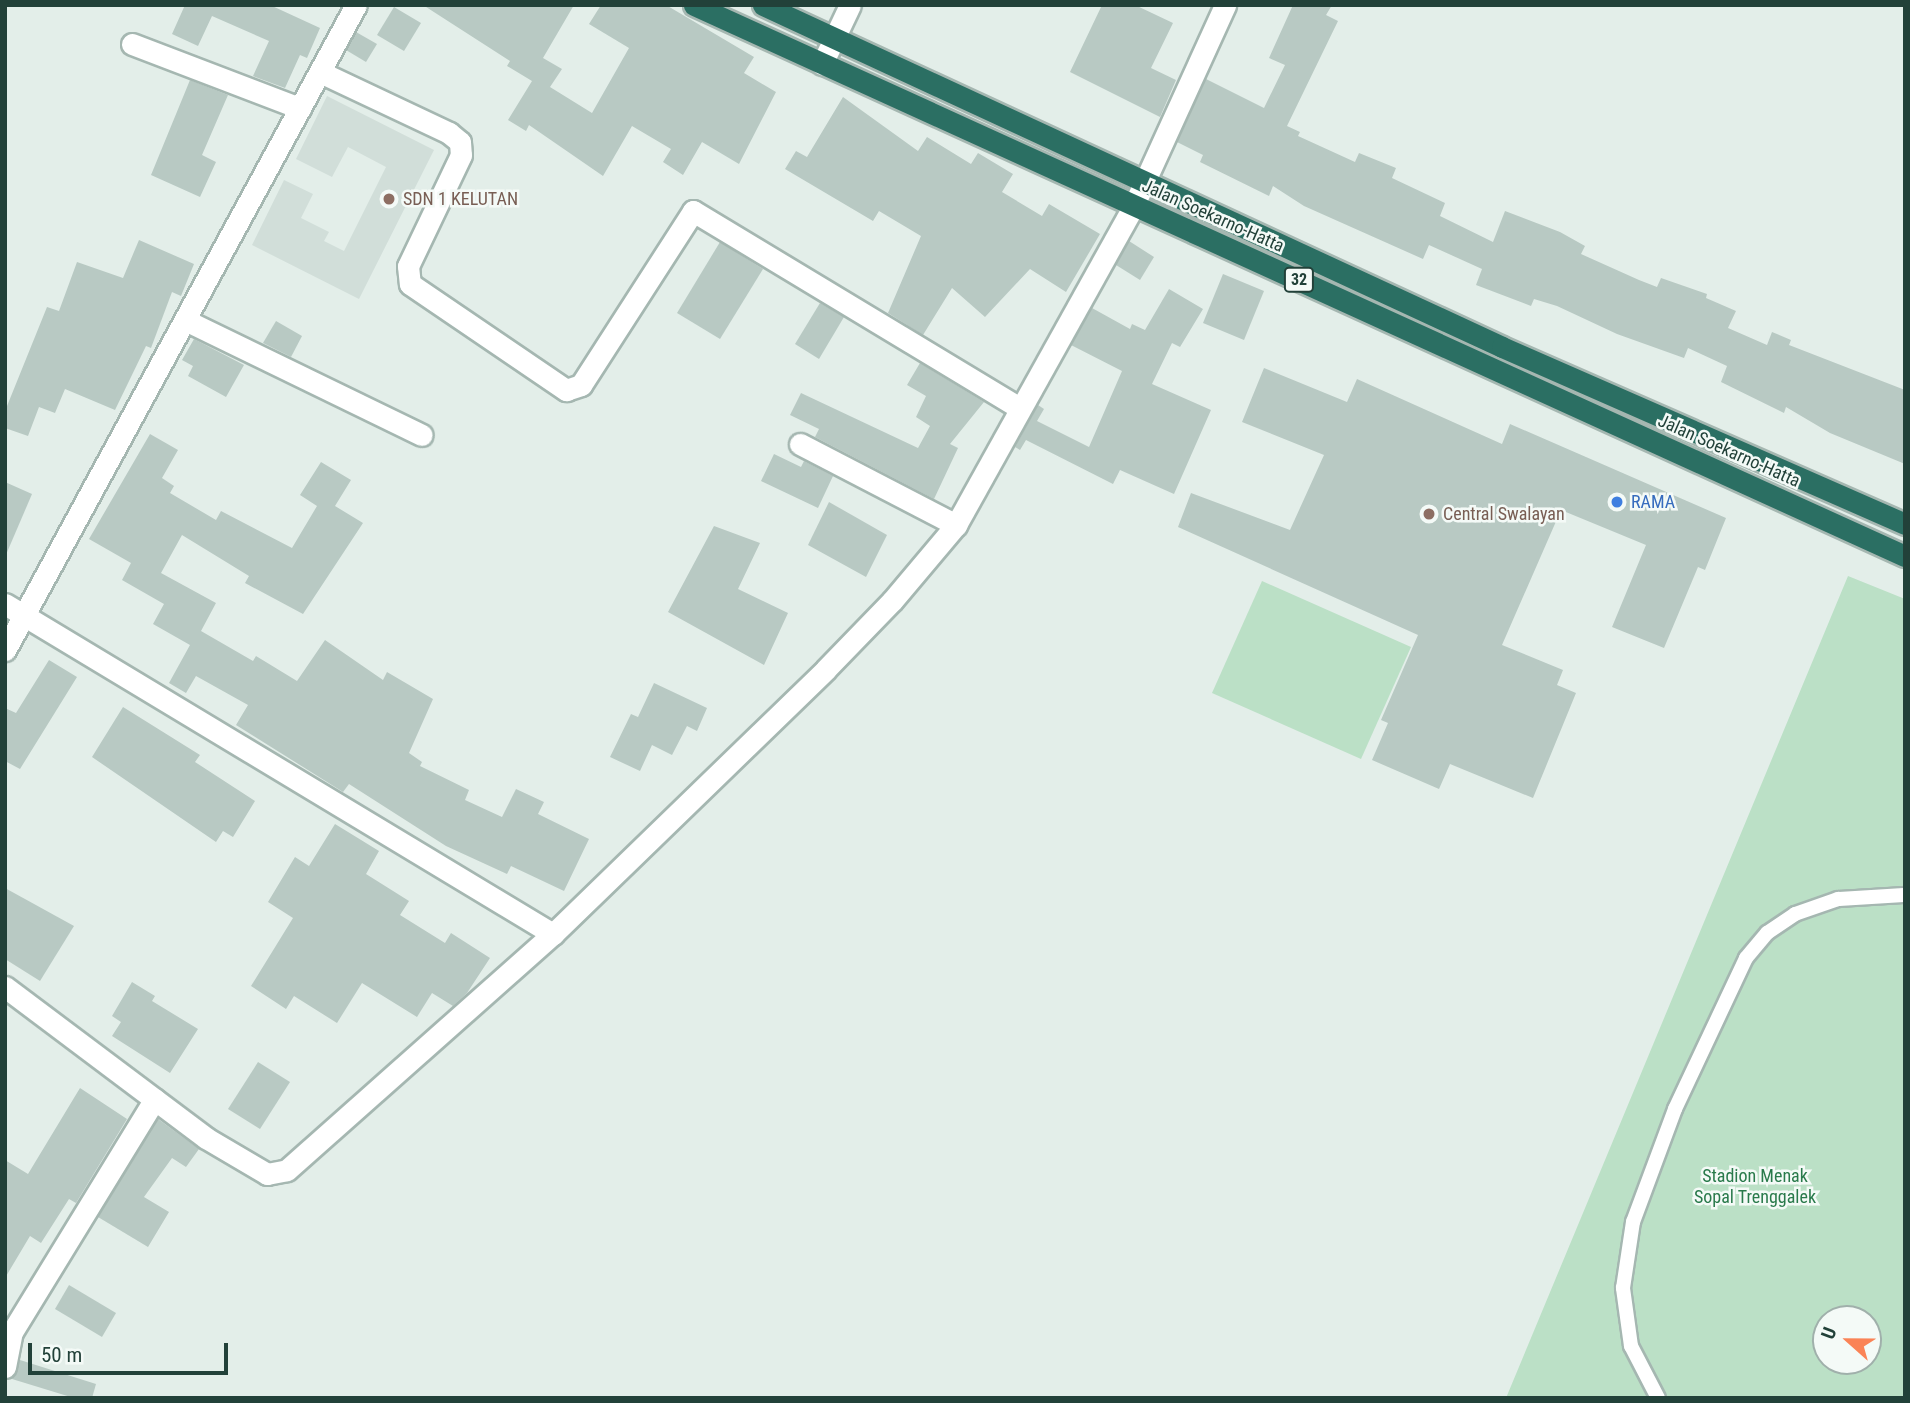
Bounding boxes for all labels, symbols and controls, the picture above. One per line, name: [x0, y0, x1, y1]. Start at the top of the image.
street label: Jalan Soekarno-Hatta: [1139, 175, 1287, 257]
place label: SDN 1 KELUTAN: [403, 188, 518, 210]
marker: SDN 1 KELUTAN: [381, 191, 397, 207]
road number: 32: [1283, 268, 1315, 292]
street label: Jalan Soekarno-Hatta: [1655, 410, 1803, 492]
place label: RAMA: [1631, 491, 1675, 513]
marker: RAMA: [1609, 494, 1625, 510]
place label: Central Swalayan: [1443, 503, 1565, 525]
marker: Central Swalayan: [1421, 506, 1437, 522]
park label: Stadion Menak Sopal Trenggalek: [1694, 1166, 1816, 1208]
north arrow: [1812, 1305, 1882, 1375]
text: U: [1816, 1324, 1841, 1342]
scale bar: [32, 1330, 231, 1374]
text: 50 m: [41, 1343, 82, 1367]

